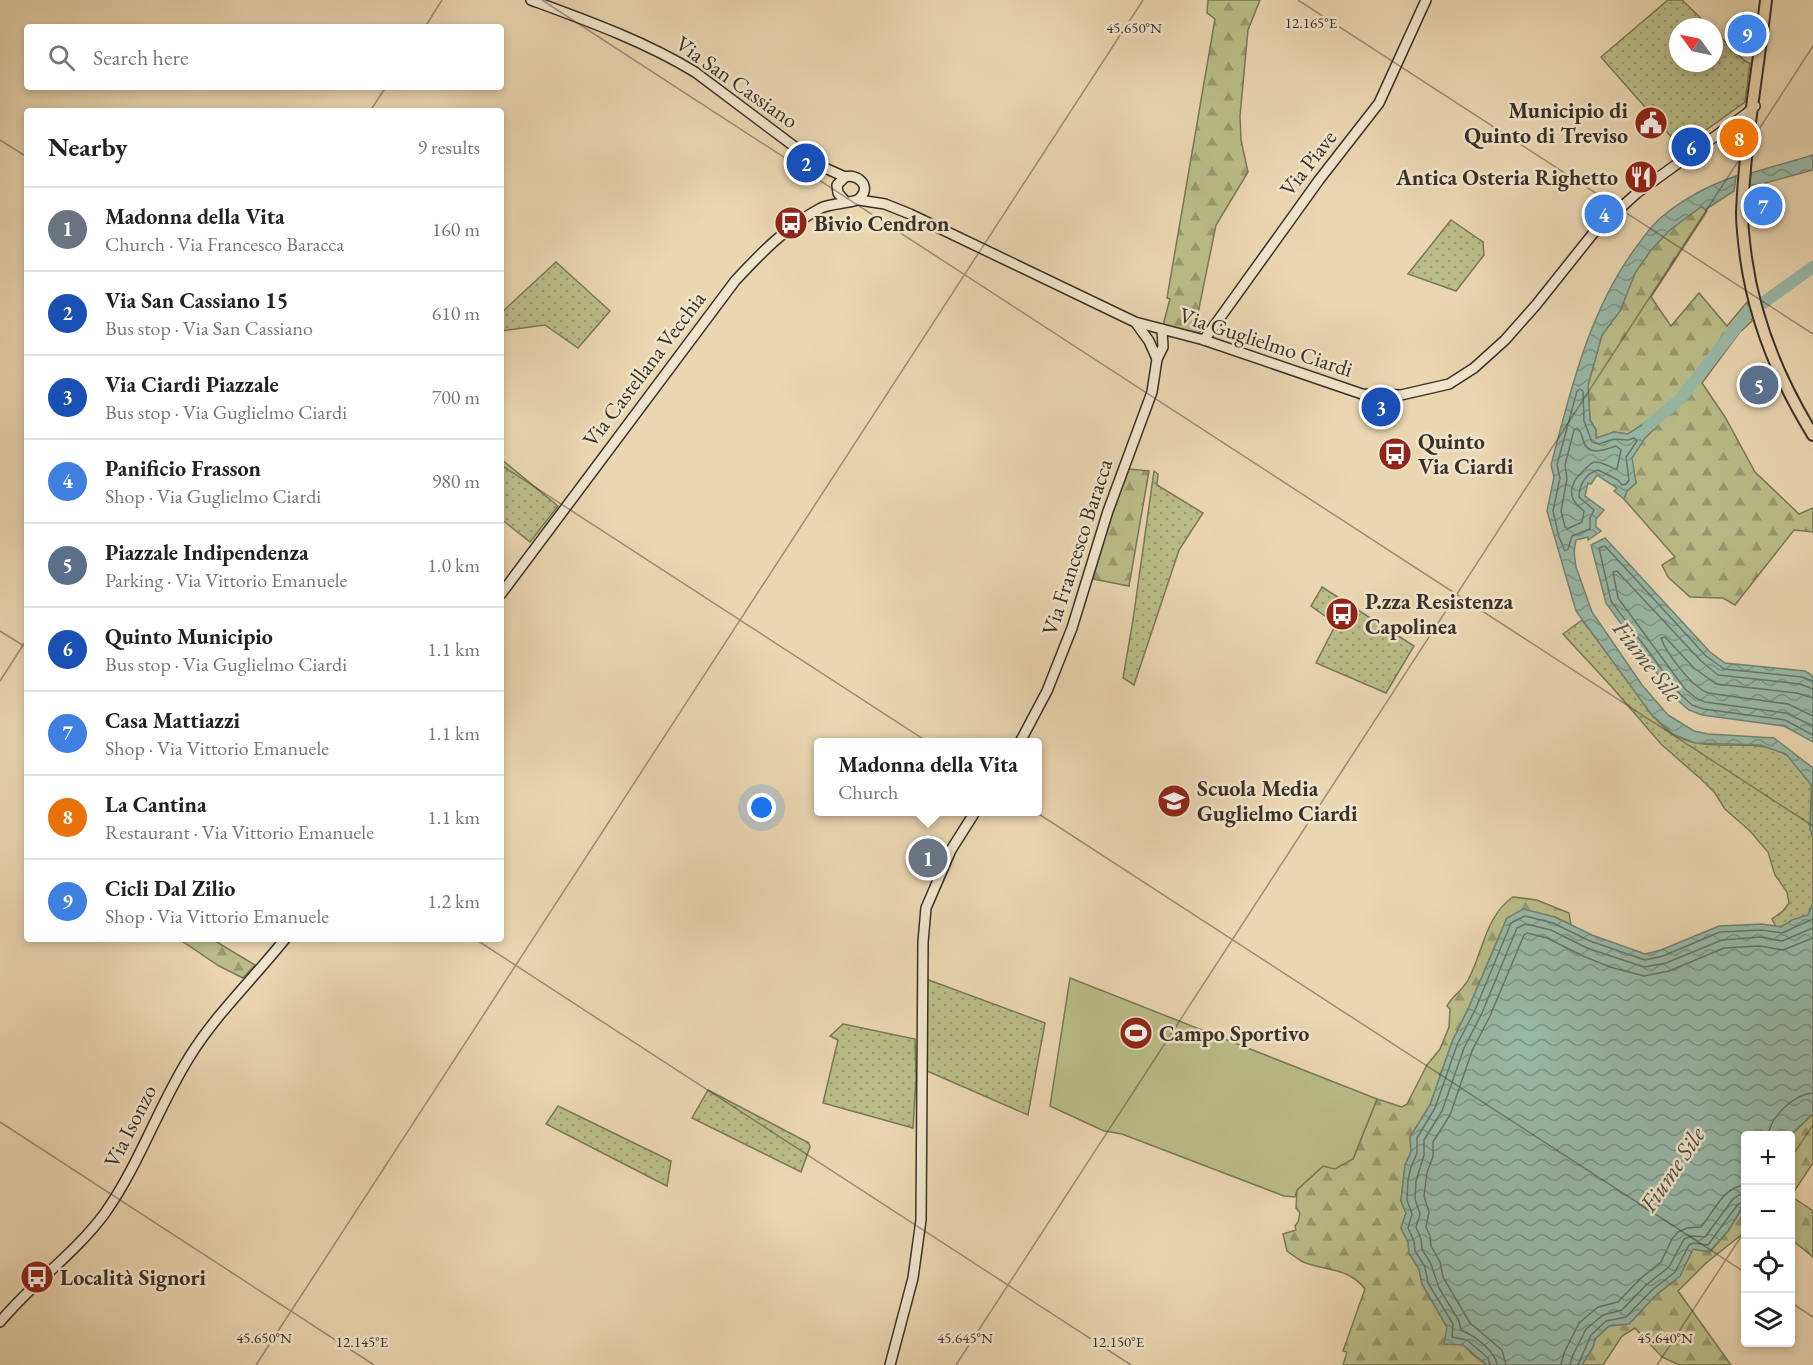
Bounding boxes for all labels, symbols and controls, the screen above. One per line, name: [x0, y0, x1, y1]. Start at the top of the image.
pin: 9: [1728, 12, 1766, 57]
text: 12.165°E: [1285, 13, 1338, 32]
text: 45.650°N: [1106, 18, 1162, 37]
north arrow: [1669, 18, 1723, 72]
search box: [24, 24, 504, 90]
street label: Via San Cassiano: [670, 29, 804, 135]
icon: search: [45, 41, 78, 74]
text: Search here: [93, 43, 188, 72]
place label: Municipio di Quinto di Treviso: [1464, 96, 1629, 150]
public building icon: Municipio di Quinto di Treviso: [1633, 105, 1669, 141]
pin: 8: [1720, 116, 1758, 160]
street label: Via Piave: [1273, 124, 1343, 202]
pin: 6: [1672, 124, 1710, 170]
text: Nearby: [48, 130, 128, 164]
text: 9 results: [417, 134, 480, 160]
pin: 2: [786, 140, 826, 186]
restaurant icon: Antica Osteria Righetto: [1623, 159, 1659, 195]
place label: Antica Osteria Righetto: [1395, 163, 1618, 192]
pin: 7: [1744, 184, 1782, 228]
pin: 4: [1584, 192, 1624, 236]
text: Madonna della Vita: [105, 202, 285, 231]
bus stop icon: Bivio Cendron: [773, 205, 809, 241]
place label: Bivio Cendron: [814, 209, 950, 238]
text: 1: [62, 216, 73, 242]
text: 160 m: [432, 216, 480, 242]
text: Church · Via Francesco Baracca: [105, 231, 344, 257]
street label: Via Castellana Vecchia: [576, 285, 712, 453]
text: Via San Cassiano 15: [105, 286, 288, 315]
text: 2: [62, 300, 73, 326]
text: 610 m: [432, 300, 480, 326]
street label: Via Guglielmo Ciardi: [1176, 300, 1356, 384]
text: Bus stop · Via San Cassiano: [105, 315, 313, 341]
pin: 5: [1740, 362, 1778, 408]
text: Via Ciardi Piazzale: [105, 370, 279, 399]
text: 3: [62, 384, 73, 410]
text: 700 m: [432, 384, 480, 410]
pin: 3: [1362, 384, 1400, 430]
text: Bus stop · Via Guglielmo Ciardi: [105, 399, 347, 425]
place label: Quinto Via Ciardi: [1418, 427, 1514, 481]
bus stop icon: Quinto Via Ciardi: [1377, 436, 1413, 472]
text: Panificio Frasson: [105, 454, 261, 483]
street label: Via Francesco Baracca: [1035, 455, 1119, 639]
text: 4: [62, 468, 73, 494]
text: 980 m: [432, 468, 480, 494]
text: Shop · Via Guglielmo Ciardi: [105, 483, 321, 509]
text: Piazzale Indipendenza: [105, 538, 309, 567]
text: 5: [62, 552, 73, 578]
text: 1.0 km: [427, 552, 480, 578]
text: Parking · Via Vittorio Emanuele: [105, 567, 347, 593]
place label: P.zza Resistenza Capolinea: [1365, 587, 1513, 641]
bus stop icon: P.zza Resistenza Capolinea: [1324, 596, 1360, 632]
water label: Fiume Sile: [1606, 613, 1690, 709]
text: Quinto Municipio: [105, 622, 273, 651]
text: 6: [62, 636, 73, 662]
text: 1.1 km: [427, 636, 480, 662]
text: Bus stop · Via Guglielmo Ciardi: [105, 651, 347, 677]
text: Casa Mattiazzi: [105, 706, 240, 735]
text: 7: [62, 720, 73, 746]
text: 1.1 km: [427, 720, 480, 746]
text: Shop · Via Vittorio Emanuele: [105, 735, 329, 761]
popup: [814, 738, 1042, 816]
text: Madonna della Vita: [838, 750, 1018, 779]
place label: Scuola Media Guglielmo Ciardi: [1197, 774, 1358, 828]
text: Church: [838, 779, 898, 805]
school or university icon: Scuola Media Guglielmo Ciardi: [1156, 783, 1192, 819]
text: La Cantina: [105, 790, 207, 819]
your location: [747, 793, 776, 822]
text: 8: [62, 804, 73, 830]
text: 1.1 km: [427, 804, 480, 830]
text: Restaurant · Via Vittorio Emanuele: [105, 819, 374, 845]
pin: 1: [908, 836, 948, 880]
text: Cicli Dal Zilio: [105, 874, 235, 903]
text: 9: [62, 888, 73, 914]
text: 1.2 km: [427, 888, 480, 914]
text: Shop · Via Vittorio Emanuele: [105, 903, 329, 929]
sports icon: Campo Sportivo: [1118, 1015, 1154, 1051]
place label: Campo Sportivo: [1159, 1019, 1309, 1048]
street label: Via Isonzo: [97, 1080, 163, 1172]
water label: Fiume Sile: [1632, 1120, 1712, 1218]
map controls: [1741, 1131, 1795, 1347]
button: +: [1741, 1131, 1795, 1185]
button: −: [1741, 1185, 1795, 1239]
button: locate: [1741, 1239, 1795, 1293]
bus stop icon: Località Signori: [19, 1259, 55, 1295]
place label: Località Signori: [60, 1263, 207, 1292]
button: layers: [1741, 1293, 1795, 1347]
text: 45.650°N: [236, 1328, 292, 1347]
text: 45.645°N: [937, 1328, 993, 1347]
text: 45.640°N: [1637, 1328, 1693, 1347]
text: 12.145°E: [336, 1332, 389, 1351]
text: 12.150°E: [1092, 1332, 1145, 1351]

